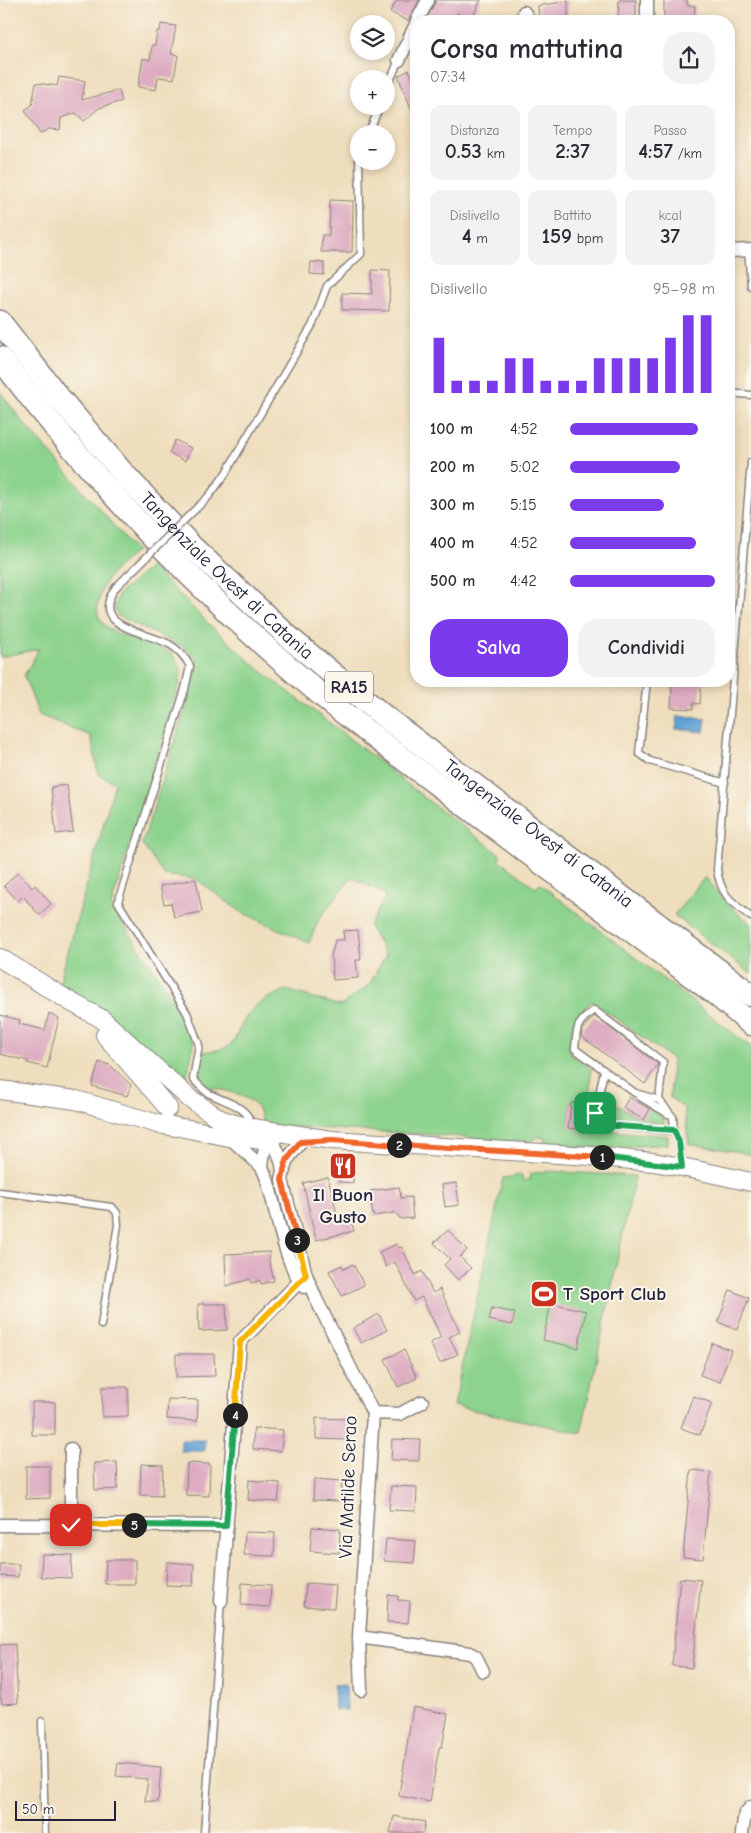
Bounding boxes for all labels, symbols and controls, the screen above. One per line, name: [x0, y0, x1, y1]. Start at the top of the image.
map controls: [350, 15, 395, 170]
button: layers: [350, 15, 395, 60]
button: share: [663, 32, 715, 84]
text: Corsa mattutina: [430, 33, 623, 65]
text: 07:34: [430, 68, 466, 86]
button: +: [350, 70, 395, 115]
text: Distanza: [450, 122, 500, 139]
text: Tempo: [553, 122, 592, 139]
text: Passo: [653, 122, 687, 139]
button: −: [350, 125, 395, 170]
text: 0.53: [445, 139, 482, 163]
text: 2:37: [555, 139, 590, 163]
text: 4:57: [638, 139, 673, 163]
text: km: [482, 145, 505, 162]
text: /km: [673, 145, 702, 162]
text: Dislivello: [450, 207, 500, 224]
text: Battito: [553, 207, 592, 224]
text: kcal: [658, 207, 682, 224]
text: 4: [462, 224, 472, 248]
text: 159: [542, 224, 572, 248]
text: 37: [660, 224, 680, 248]
text: m: [472, 230, 488, 247]
text: bpm: [572, 230, 603, 247]
text: Dislivello: [430, 280, 487, 298]
text: 95–98 m: [653, 280, 715, 298]
text: 100 m: [430, 420, 473, 438]
text: 4:52: [510, 420, 538, 438]
text: 200 m: [430, 458, 475, 476]
text: 5:02: [510, 458, 540, 476]
street label: Tangenziale Ovest di Catania: [136, 488, 318, 664]
text: 300 m: [430, 496, 475, 514]
text: 5:15: [510, 496, 537, 514]
text: 400 m: [430, 534, 474, 552]
text: 4:52: [510, 534, 538, 552]
text: 500 m: [430, 572, 475, 590]
text: 4:42: [510, 572, 537, 590]
button: Salva: [430, 619, 568, 677]
button: Condividi: [578, 619, 715, 677]
road number: RA15: [325, 672, 373, 702]
street label: Tangenziale Ovest di Catania: [439, 755, 637, 912]
pin: [574, 1092, 616, 1134]
icon: arrive: [581, 1099, 609, 1127]
pin: 2: [386, 1132, 412, 1158]
text: 2: [396, 1137, 403, 1154]
pin: 1: [590, 1144, 614, 1170]
text: 1: [600, 1149, 605, 1166]
restaurant icon: Il Buon Gusto: [328, 1151, 358, 1181]
place label: Il Buon Gusto: [313, 1184, 373, 1228]
pin: 3: [284, 1228, 310, 1252]
text: 3: [294, 1232, 301, 1249]
sports icon: T Sport Club: [529, 1279, 559, 1309]
place label: T Sport Club: [563, 1283, 666, 1305]
pin: 4: [222, 1402, 248, 1428]
text: 4: [232, 1407, 239, 1424]
street label: Via Matilde Serao: [335, 1415, 361, 1559]
pin: [50, 1504, 92, 1546]
icon: check: [57, 1511, 85, 1539]
pin: 5: [122, 1512, 146, 1538]
text: 5: [131, 1517, 138, 1534]
scale bar: [15, 1798, 116, 1821]
text: 50 m: [22, 1801, 54, 1818]

